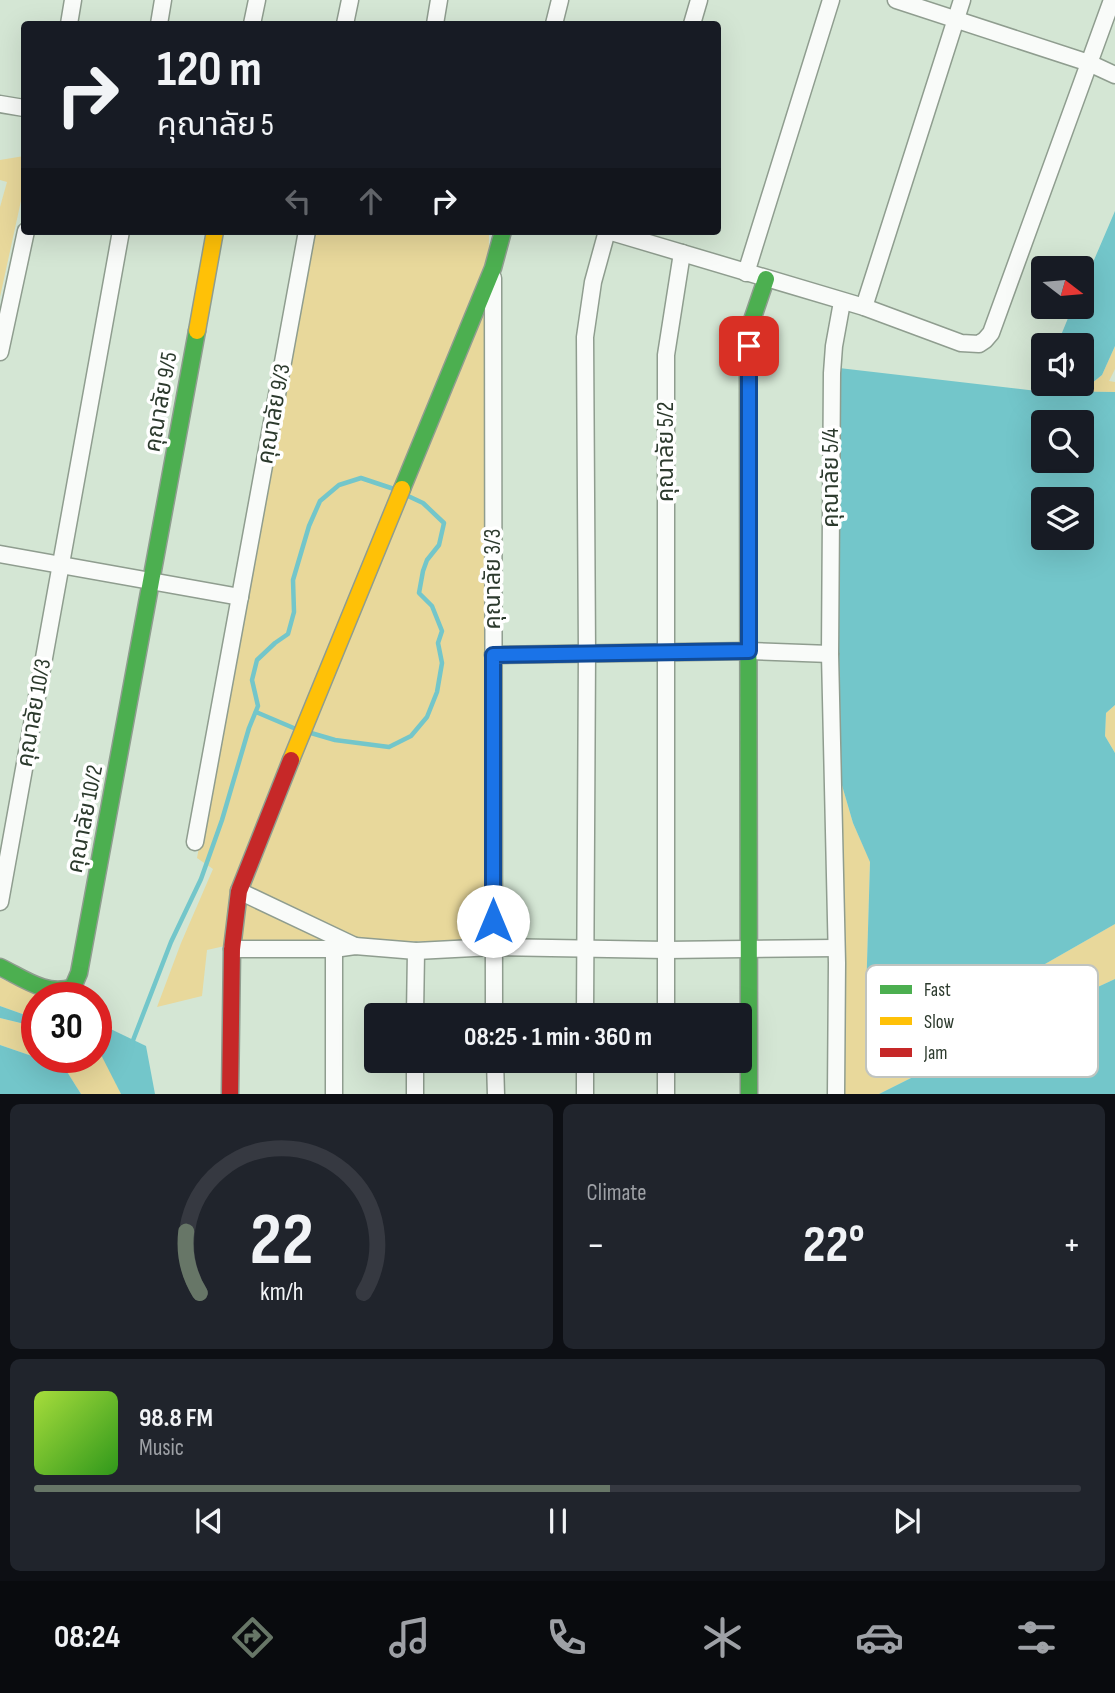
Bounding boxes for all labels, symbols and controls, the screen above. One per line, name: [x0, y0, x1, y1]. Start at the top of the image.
text: 120 m: [157, 41, 262, 100]
icon: right: [42, 49, 133, 140]
text: คุณาลัย 5: [157, 106, 274, 145]
icon: left: [279, 182, 317, 220]
icon: ahead: [352, 182, 390, 220]
icon: right: [425, 182, 463, 220]
north arrow: [1031, 256, 1094, 318]
map controls: [1031, 256, 1094, 550]
pin: [719, 316, 779, 376]
icon: arrive: [730, 327, 768, 365]
button: sound: [1031, 333, 1094, 396]
street label: คุณาลัย 9/5: [138, 350, 184, 454]
street label: คุณาลัย 9/3: [251, 362, 297, 466]
street label: คุณาลัย 5/2: [652, 402, 680, 502]
button: search: [1031, 410, 1094, 473]
street label: คุณาลัย 5/4: [817, 428, 845, 528]
button: layers: [1031, 487, 1094, 550]
street label: คุณาลัย 3/3: [479, 529, 507, 629]
street label: คุณาลัย 10/3: [11, 657, 57, 769]
street label: คุณาลัย 10/2: [61, 763, 109, 875]
position arrow: [456, 884, 530, 958]
legend: [866, 965, 1098, 1077]
text: Fast: [924, 979, 951, 1002]
speed limit sign: 30: [21, 982, 112, 1073]
text: Slow: [924, 1011, 954, 1034]
text: 08:25 · 1 min · 360 m: [464, 1022, 652, 1053]
text: Jam: [923, 1042, 947, 1065]
text: Climate: [587, 1179, 646, 1207]
text: 22: [249, 1197, 313, 1285]
text: 22°: [803, 1214, 865, 1277]
text: −: [587, 1223, 605, 1268]
text: +: [1062, 1223, 1081, 1268]
text: km/h: [260, 1276, 303, 1307]
text: 98.8 FM: [139, 1403, 213, 1434]
text: Music: [139, 1434, 184, 1462]
icon: previous: [190, 1502, 228, 1540]
icon: pause: [539, 1502, 577, 1540]
icon: next: [888, 1502, 926, 1540]
icon: directions: [228, 1613, 277, 1662]
icon: music: [385, 1613, 434, 1662]
icon: phone: [542, 1613, 591, 1662]
icon: climate: [698, 1613, 747, 1662]
icon: car: [855, 1613, 904, 1662]
icon: filters: [1012, 1613, 1061, 1662]
text: 08:24: [54, 1618, 120, 1657]

